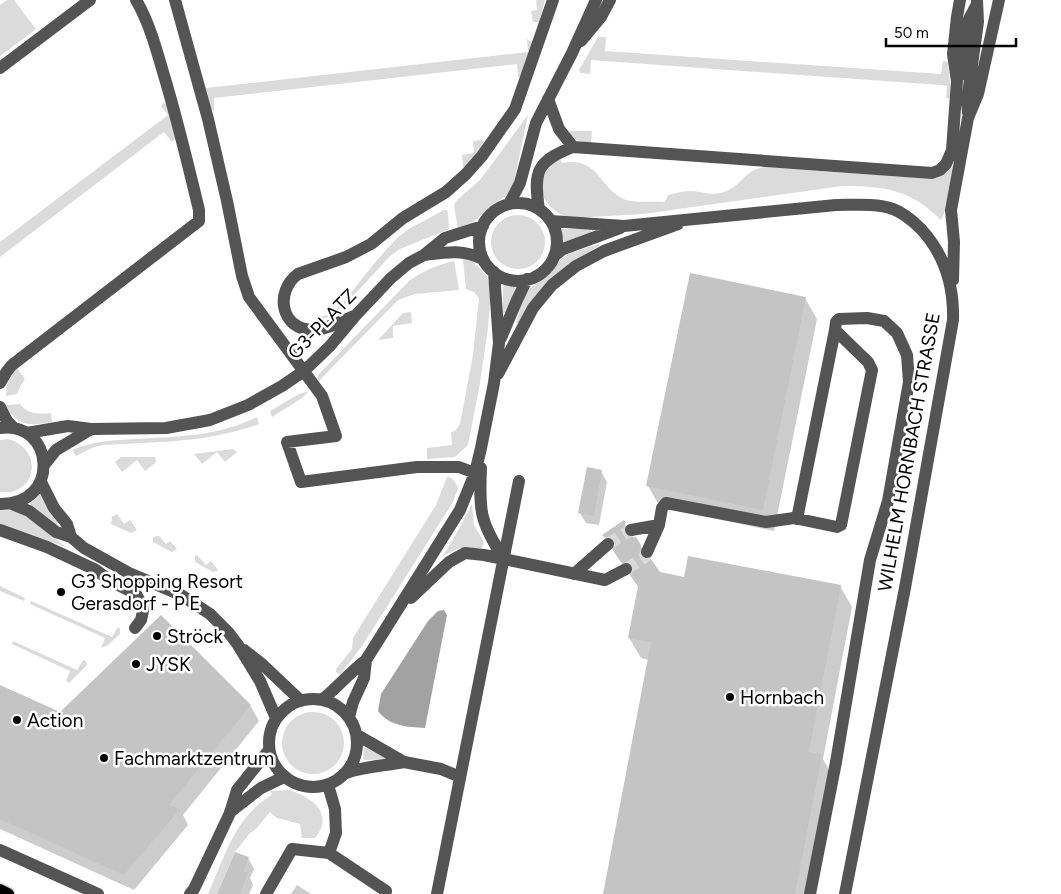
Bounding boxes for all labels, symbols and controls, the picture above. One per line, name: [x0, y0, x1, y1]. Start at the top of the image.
scale bar: [886, 15, 1016, 47]
text: 50 m: [894, 24, 929, 42]
street label: G3-PLATZ: [283, 284, 361, 364]
street label: WILHELM HORNBACH STRASSE: [873, 311, 945, 593]
place label: G3 Shopping Resort Gerasdorf - P E: [71, 570, 243, 615]
marker: G3 Shopping Resort Gerasdorf - P E: [55, 586, 67, 598]
place label: Ströck: [167, 625, 224, 648]
marker: Ströck: [151, 630, 163, 642]
place label: JYSK: [146, 653, 191, 676]
marker: JYSK: [130, 658, 142, 670]
place label: Hornbach: [740, 686, 824, 709]
marker: Hornbach: [724, 691, 736, 703]
place label: Action: [27, 709, 83, 732]
marker: Action: [11, 714, 23, 726]
place label: Fachmarktzentrum: [114, 747, 274, 770]
marker: Fachmarktzentrum: [98, 752, 110, 764]

